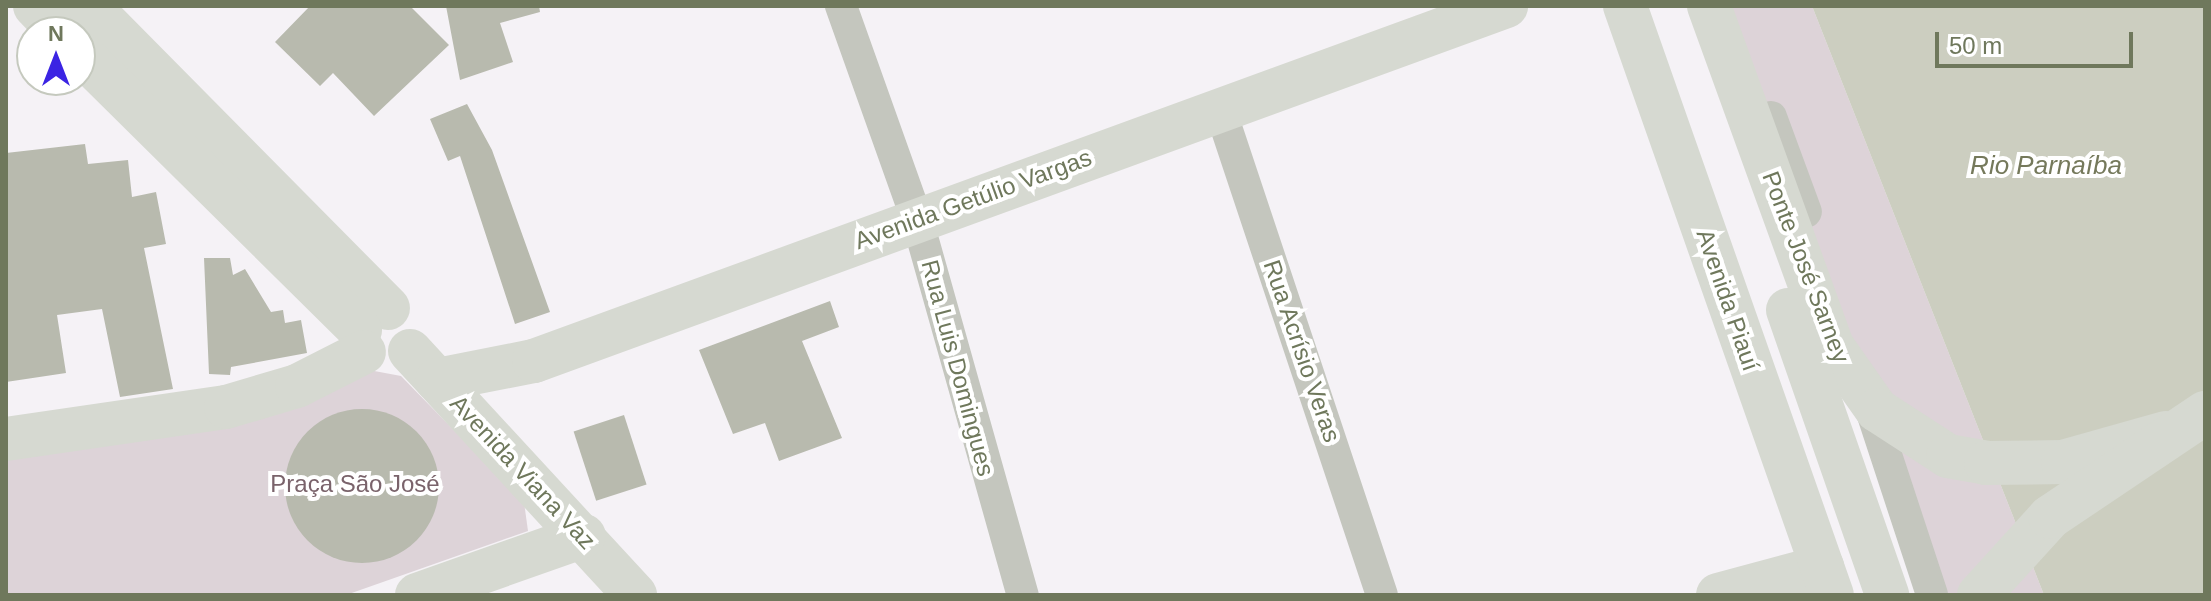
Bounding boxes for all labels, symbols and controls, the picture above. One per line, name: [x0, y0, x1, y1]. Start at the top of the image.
north arrow: [16, 16, 96, 96]
scale bar: [1939, 16, 2137, 66]
text: N: [48, 21, 64, 46]
text: 50 m: [1949, 32, 2002, 59]
street label: Avenida Getúlio Vargas: [851, 143, 1095, 255]
water label: Rio Parnaíba: [1970, 150, 2122, 182]
street label: Ponte José Sarney: [1756, 167, 1856, 367]
street label: Avenida Piauí: [1690, 226, 1766, 374]
street label: Rua Acrísio Veras: [1257, 256, 1347, 446]
street label: Rua Luis Domingues: [915, 257, 1001, 479]
street label: Avenida Viana Vaz: [444, 389, 602, 555]
park label: Praça São José: [270, 470, 440, 498]

